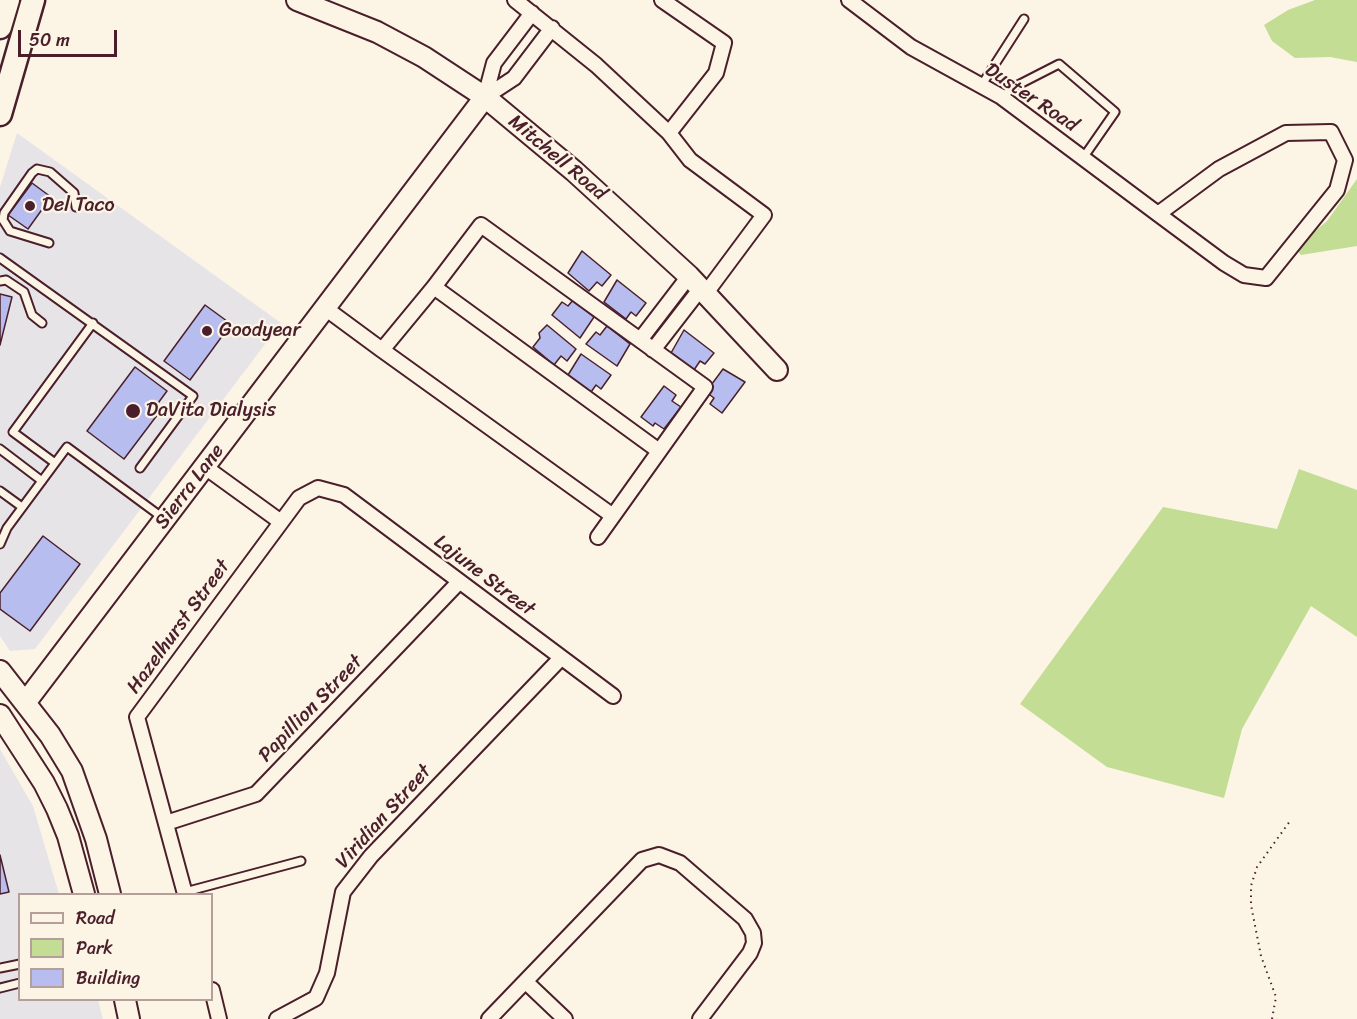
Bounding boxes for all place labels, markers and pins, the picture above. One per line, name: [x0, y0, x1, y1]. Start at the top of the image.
place label: Del Taco: [42, 194, 115, 218]
marker: Del Taco: [23, 199, 37, 213]
place label: Goodyear: [219, 319, 301, 343]
marker: Goodyear: [200, 324, 214, 338]
place label: DaVita Dialysis: [146, 399, 276, 423]
marker: DaVita Dialysis: [124, 402, 142, 420]

